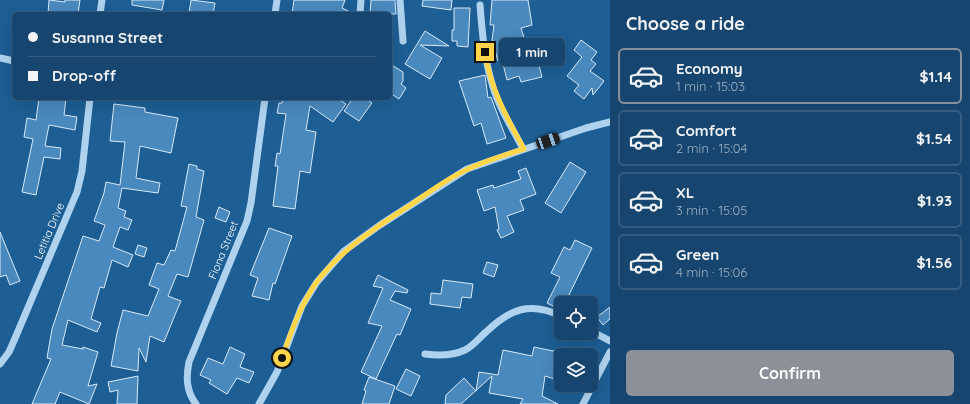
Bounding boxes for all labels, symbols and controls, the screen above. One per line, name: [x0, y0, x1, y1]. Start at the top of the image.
text: Choose a ride: [626, 12, 745, 35]
text: Susanna Street: [52, 28, 163, 47]
callout: 1 min: [499, 38, 565, 66]
route end: [476, 43, 494, 61]
text: 1 min: [516, 44, 548, 60]
icon: car: [628, 58, 664, 94]
text: Economy: [676, 59, 743, 78]
text: Drop-off: [52, 66, 116, 85]
text: $1.14: [920, 67, 952, 86]
text: 1 min · 15:03: [676, 78, 745, 94]
icon: car: [628, 120, 664, 156]
text: Comfort: [676, 121, 737, 140]
text: $1.54: [916, 129, 952, 148]
car: [535, 131, 561, 151]
text: 2 min · 15:04: [676, 140, 747, 156]
icon: car: [628, 182, 664, 218]
text: XL: [676, 183, 694, 202]
text: $1.93: [917, 191, 952, 210]
street label: Letitia Drive: [31, 200, 67, 262]
text: 3 min · 15:05: [676, 202, 747, 218]
street label: Fiona Street: [205, 219, 241, 281]
icon: car: [628, 244, 664, 280]
text: Green: [676, 245, 719, 264]
text: $1.56: [917, 253, 952, 272]
text: 4 min · 15:06: [676, 264, 747, 280]
map controls: [554, 296, 598, 392]
button: locate: [554, 296, 598, 340]
button: layers: [554, 348, 598, 392]
route start: [273, 349, 291, 367]
button: Confirm: [626, 350, 954, 396]

